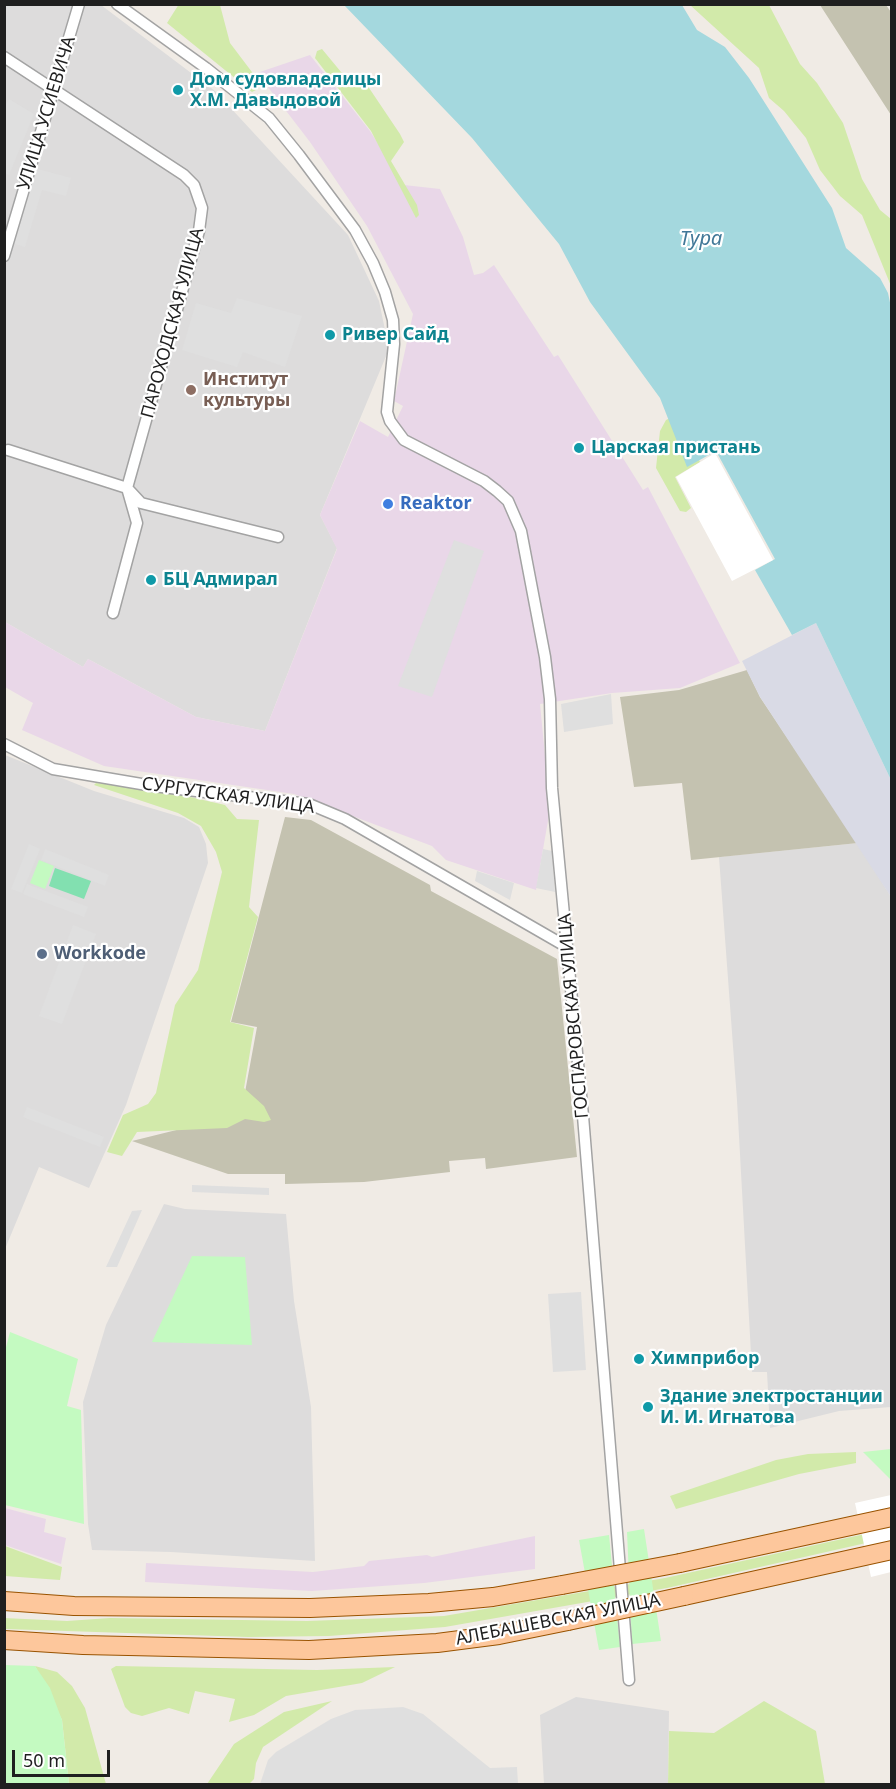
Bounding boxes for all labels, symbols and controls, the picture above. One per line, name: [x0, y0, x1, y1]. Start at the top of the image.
street label: УЛИЦА УСИЕВИЧА: [13, 34, 81, 192]
place label: Дом судовладелицы Х.М. Давыдовой: [190, 69, 381, 112]
marker: Дом судовладелицы Х.М. Давыдовой: [171, 83, 185, 97]
street label: ПАРОХОДСКАЯ УЛИЦА: [137, 225, 209, 421]
water label: Тура: [680, 227, 722, 251]
place label: Ривер Сайд: [342, 324, 449, 346]
marker: Ривер Сайд: [323, 328, 337, 342]
place label: Институт культуры: [203, 369, 290, 412]
marker: Институт культуры: [184, 383, 198, 397]
place label: Царская пристань: [591, 437, 761, 459]
marker: Царская пристань: [572, 441, 586, 455]
place label: Reaktor: [400, 493, 472, 515]
marker: Reaktor: [381, 497, 395, 511]
place label: БЦ Адмирал: [163, 569, 278, 591]
marker: БЦ Адмирал: [144, 573, 158, 587]
street label: СУРГУТСКАЯ УЛИЦА: [140, 773, 316, 819]
street label: ГОСПАРОВСКАЯ УЛИЦА: [554, 913, 594, 1119]
place label: Workkode: [54, 943, 146, 965]
marker: Workkode: [35, 947, 49, 961]
place label: Химприбор: [651, 1348, 759, 1370]
marker: Химприбор: [632, 1352, 646, 1366]
place label: Здание электростанции И. И. Игнатова: [660, 1386, 883, 1428]
marker: Здание электростанции И. И. Игнатова: [641, 1400, 655, 1414]
street label: АЛЕБАШЕВСКАЯ УЛИЦА: [454, 1590, 662, 1650]
scale bar: [15, 1738, 112, 1776]
text: 50 m: [23, 1748, 65, 1772]

